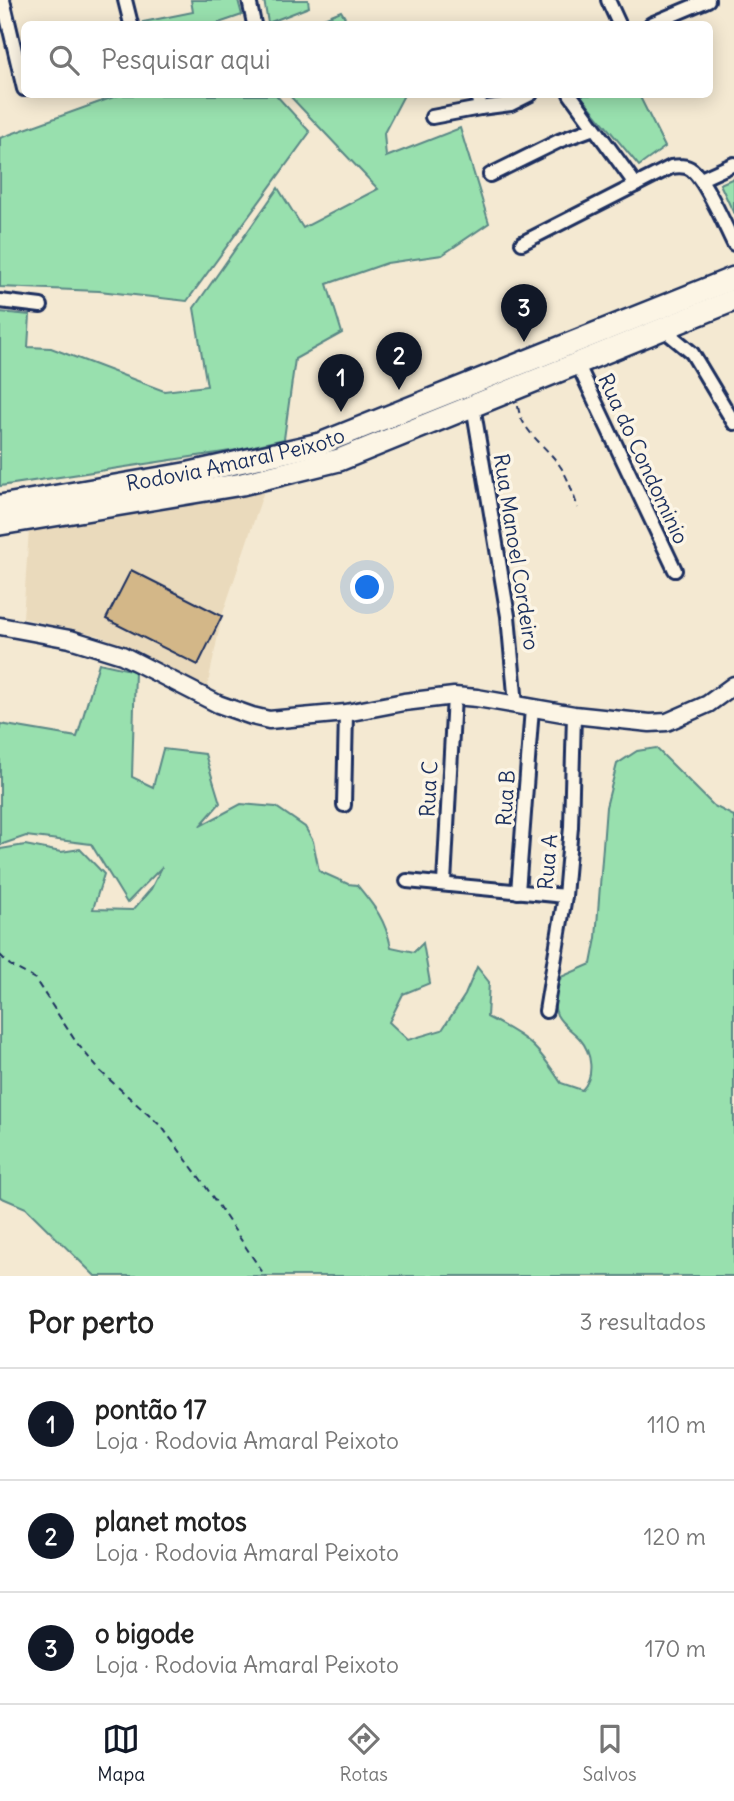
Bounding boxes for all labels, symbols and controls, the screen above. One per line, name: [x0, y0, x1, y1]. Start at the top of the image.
search box: [21, 21, 713, 98]
icon: search: [45, 41, 83, 79]
text: Pesquisar aqui: [101, 43, 270, 76]
pin: 3: [501, 284, 547, 342]
pin: 2: [376, 332, 422, 390]
pin: 1: [318, 354, 364, 412]
street label: Rua do Condominio: [592, 369, 695, 548]
street label: Rodovia Amaral Peixoto: [124, 421, 349, 497]
street label: Rua Manoel Cordeiro: [488, 452, 545, 652]
your location: [350, 570, 384, 604]
street label: Rua C: [414, 760, 443, 818]
street label: Rua B: [490, 769, 521, 827]
street label: Rua A: [532, 833, 563, 891]
text: Por perto: [28, 1303, 154, 1341]
text: 3 resultados: [580, 1307, 706, 1336]
text: pontão 17: [95, 1393, 207, 1426]
text: 1: [46, 1410, 56, 1439]
text: 110 m: [647, 1410, 706, 1439]
text: Loja · Rodovia Amaral Peixoto: [95, 1426, 399, 1455]
text: planet motos: [95, 1505, 247, 1538]
text: 2: [45, 1522, 57, 1551]
text: 120 m: [643, 1522, 706, 1551]
text: Loja · Rodovia Amaral Peixoto: [95, 1538, 399, 1567]
text: o bigode: [95, 1617, 194, 1650]
text: 3: [44, 1634, 58, 1663]
text: 170 m: [645, 1634, 706, 1663]
text: Loja · Rodovia Amaral Peixoto: [95, 1650, 399, 1679]
tab: Mapa: [97, 1720, 145, 1786]
tab: Rotas: [340, 1720, 388, 1786]
tab: Salvos: [583, 1720, 637, 1786]

